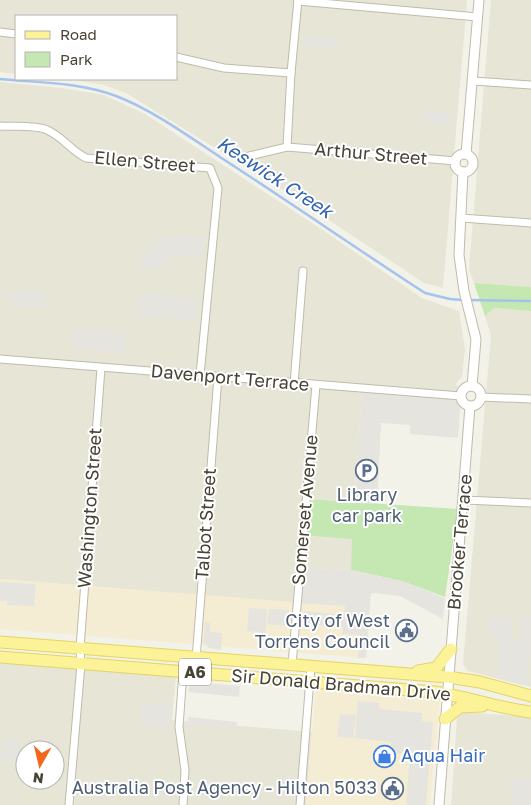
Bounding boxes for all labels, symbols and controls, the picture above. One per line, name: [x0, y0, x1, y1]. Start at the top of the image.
legend: [15, 15, 178, 80]
text: Road: [60, 25, 97, 43]
text: Park: [60, 50, 93, 68]
water label: Keswick Creek: [213, 131, 339, 224]
street label: Arthur Street: [314, 137, 429, 169]
street label: Ellen Street: [94, 146, 197, 176]
street label: Davenport Terrace: [150, 359, 310, 395]
street label: Washington Street: [72, 427, 106, 589]
street label: Somerset Avenue: [286, 434, 322, 586]
parking icon: Library car park: [355, 458, 379, 482]
street label: Talbot Street: [190, 467, 220, 581]
street label: Brooker Terrace: [442, 473, 476, 611]
place label: Library car park: [332, 483, 402, 526]
place label: City of West Torrens Council: [255, 609, 390, 652]
public building icon: City of West Torrens Council: [394, 619, 418, 643]
road number: A6: [179, 659, 211, 686]
street label: Sir Donald Bradman Drive: [231, 663, 452, 705]
north arrow: [15, 740, 65, 790]
shop icon: Aqua Hair: [373, 744, 397, 768]
place label: Aqua Hair: [401, 744, 485, 766]
text: N: [32, 769, 45, 788]
place label: Australia Post Agency - Hilton 5033: [72, 776, 377, 798]
public building icon: Australia Post Agency - Hilton 5033: [381, 776, 405, 800]

